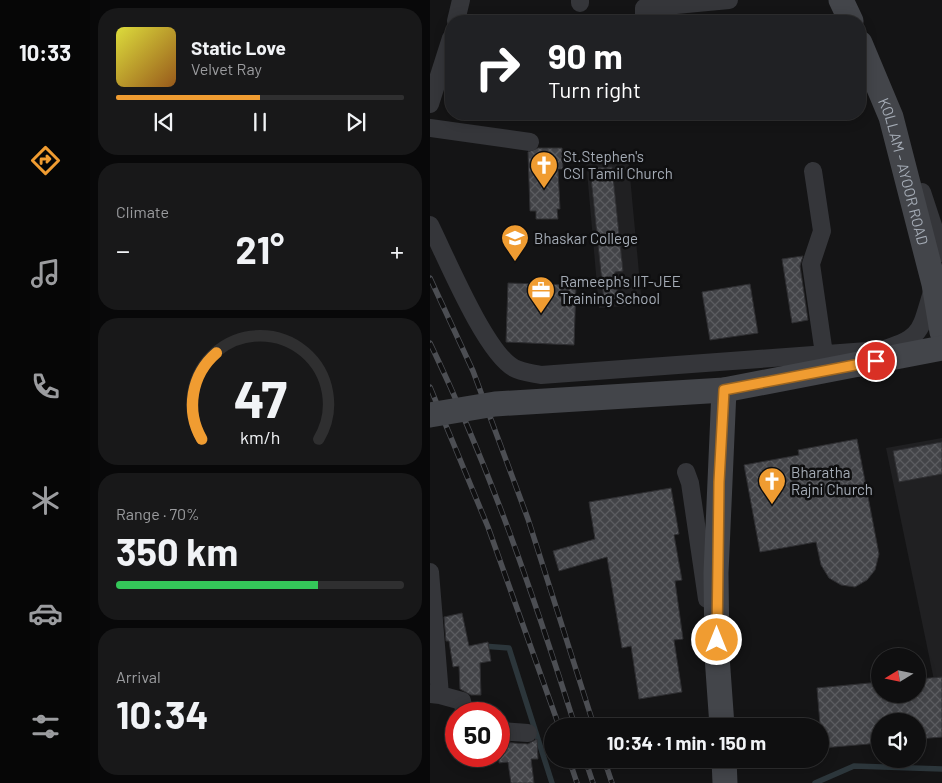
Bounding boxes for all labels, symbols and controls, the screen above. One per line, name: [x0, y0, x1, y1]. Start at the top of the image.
text: 90 m: [548, 34, 623, 76]
icon: right: [465, 35, 530, 100]
text: Static Love: [191, 36, 286, 59]
text: 10:33: [19, 39, 71, 65]
text: Velvet Ray: [191, 59, 262, 78]
text: Turn right: [548, 76, 641, 102]
street label: KOLLAM - AYOOR ROAD: [875, 95, 933, 247]
icon: previous: [150, 108, 178, 136]
icon: pause: [246, 108, 274, 136]
icon: next: [342, 108, 370, 136]
icon: directions: [28, 143, 63, 178]
place label: St.Stephen's CSI Tamil Church: [563, 147, 673, 182]
church icon: St.Stephen's CSI Tamil Church: [529, 150, 559, 189]
text: Climate: [116, 202, 169, 221]
school or university icon: Bhaskar College: [500, 223, 530, 262]
text: 21°: [236, 226, 284, 272]
place label: Bhaskar College: [534, 229, 638, 247]
text: −: [116, 233, 130, 267]
text: +: [390, 233, 404, 267]
icon: music: [28, 256, 63, 291]
place label: Rameeph's IIT-JEE Training School: [560, 272, 681, 307]
office icon: Rameeph's IIT-JEE Training School: [526, 275, 556, 314]
pin: [855, 340, 897, 382]
icon: arrive: [862, 347, 890, 375]
text: 47: [233, 366, 287, 428]
icon: phone: [28, 369, 63, 404]
text: km/h: [240, 426, 280, 448]
place label: Bharatha Rajni Church: [791, 463, 873, 498]
church icon: Bharatha Rajni Church: [757, 466, 787, 505]
icon: climate: [28, 483, 63, 518]
text: Range · 70%: [116, 504, 200, 523]
text: 350 km: [116, 528, 238, 574]
icon: car: [28, 596, 63, 631]
position arrow: [690, 613, 742, 665]
north arrow: [871, 648, 926, 702]
map controls: [871, 648, 926, 768]
text: Arrival: [116, 667, 161, 686]
text: 10:34: [116, 691, 208, 737]
speed limit sign: 50: [445, 702, 510, 767]
icon: filters: [28, 709, 63, 744]
button: sound: [871, 713, 926, 768]
text: 10:34 · 1 min · 150 m: [607, 731, 766, 754]

